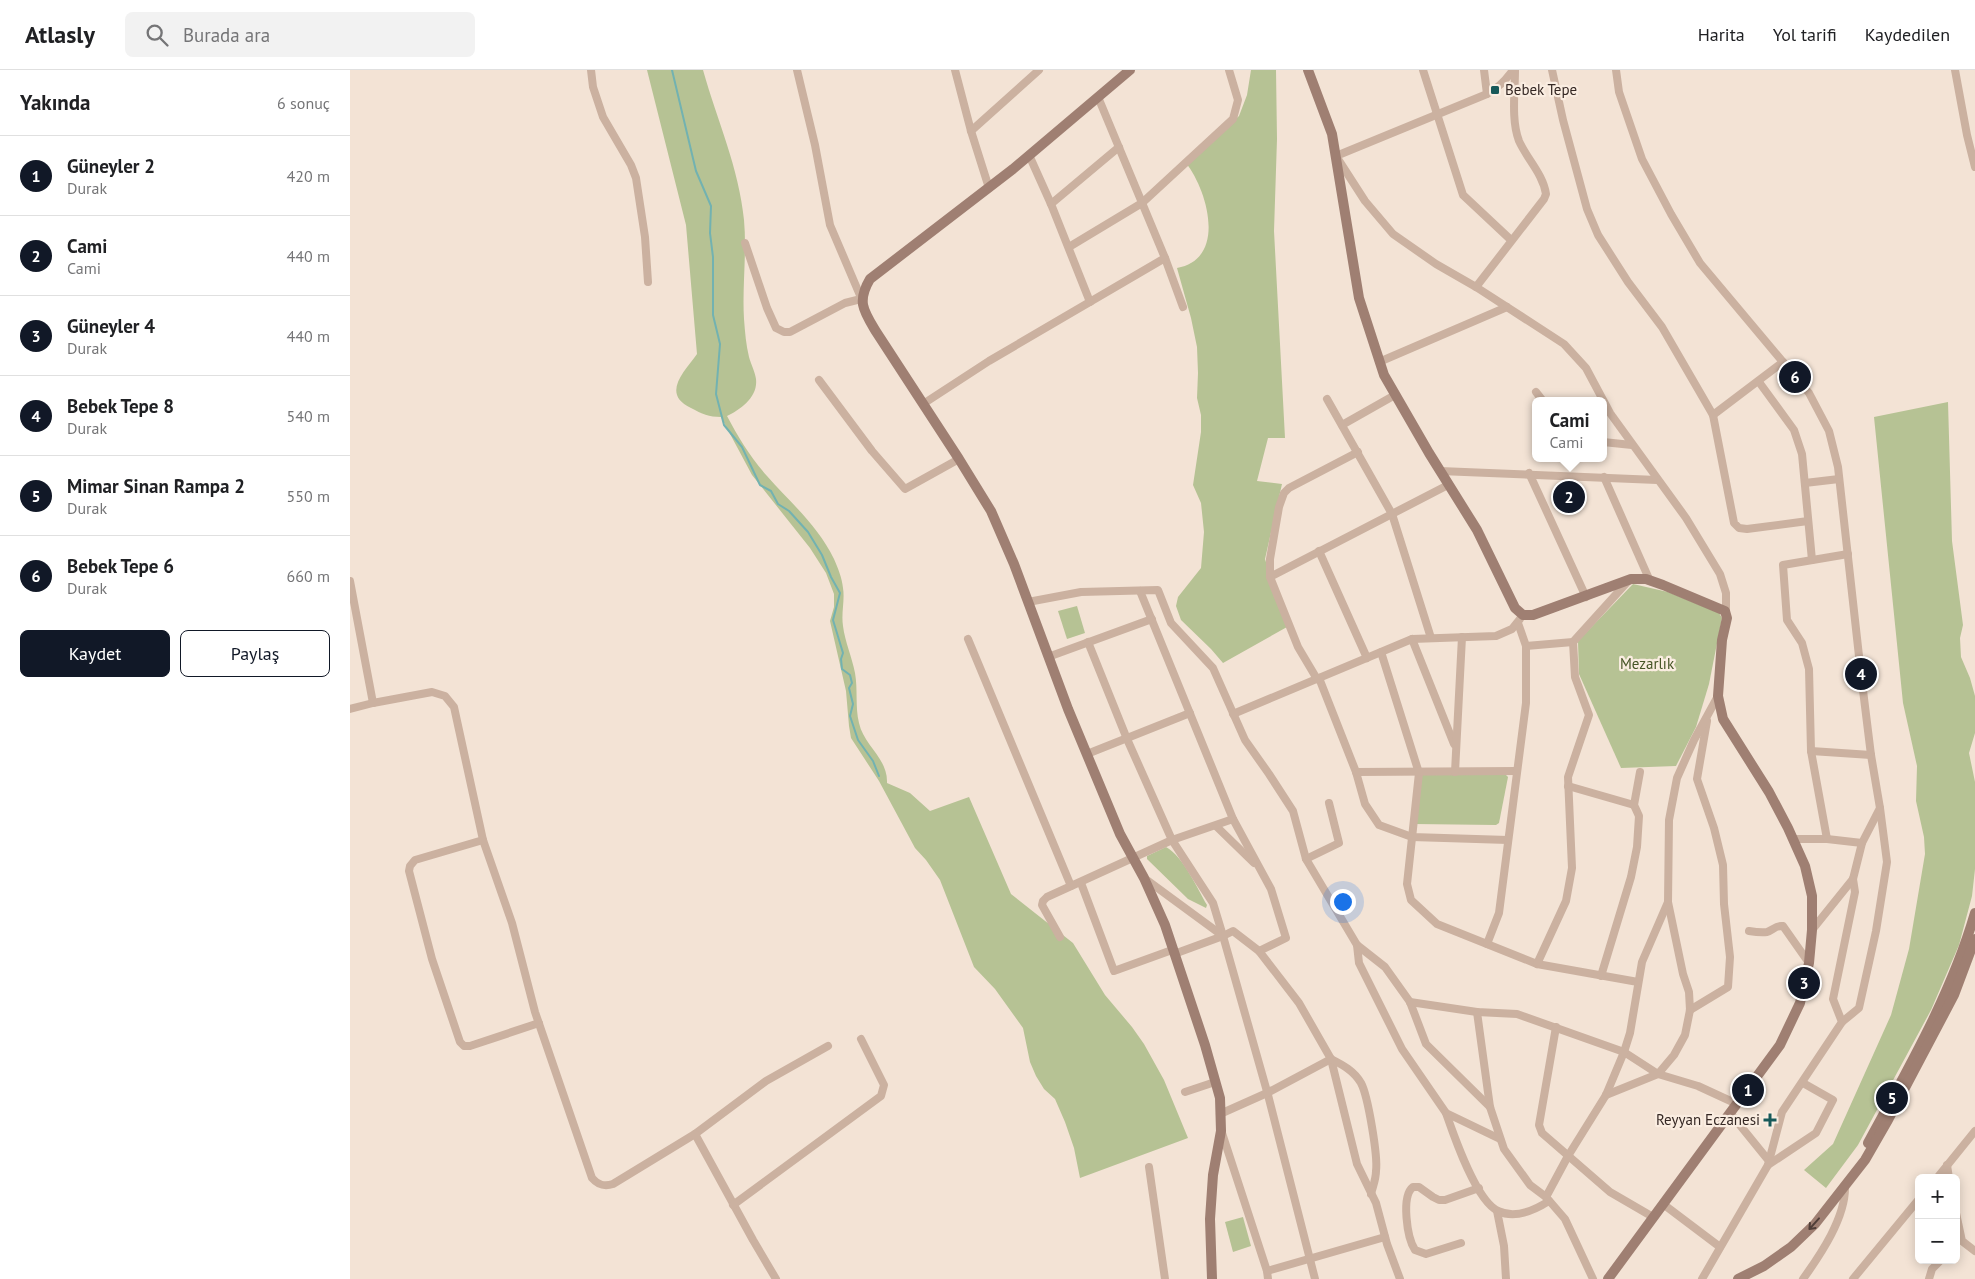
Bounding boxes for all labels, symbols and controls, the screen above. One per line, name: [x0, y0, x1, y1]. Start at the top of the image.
search box: [125, 12, 475, 57]
text: Atlasly: [25, 19, 95, 50]
icon: search: [143, 21, 171, 49]
text: Burada ara: [183, 23, 270, 47]
text: Harita: [1698, 23, 1745, 46]
text: Yol tarifi: [1773, 23, 1837, 46]
text: Kaydedilen: [1865, 23, 1950, 46]
place label: Bebek Tepe: [1505, 80, 1577, 99]
marker: Bebek Tepe: [1489, 84, 1501, 96]
text: Yakında: [20, 89, 90, 116]
text: 6 sonuç: [277, 93, 330, 113]
text: Güneyler 2: [67, 154, 155, 178]
text: 1: [31, 166, 41, 186]
text: 420 m: [287, 166, 330, 186]
text: Durak: [67, 178, 107, 198]
text: Cami: [67, 234, 107, 258]
text: 2: [31, 246, 41, 266]
text: 440 m: [287, 246, 330, 266]
text: Cami: [67, 258, 101, 278]
text: Güneyler 4: [67, 314, 155, 338]
text: 3: [31, 326, 41, 346]
text: 440 m: [287, 326, 330, 346]
text: Durak: [67, 338, 107, 358]
pin: 6: [1779, 358, 1811, 396]
text: Bebek Tepe 8: [67, 394, 174, 418]
popup: [1532, 397, 1607, 462]
text: 4: [31, 406, 41, 426]
text: 540 m: [287, 406, 330, 426]
text: Cami: [1549, 408, 1590, 432]
text: Durak: [67, 418, 107, 438]
text: Cami: [1549, 432, 1583, 452]
text: Mimar Sinan Rampa 2: [67, 474, 245, 498]
pin: 2: [1553, 478, 1585, 516]
text: 5: [31, 486, 41, 506]
text: 550 m: [287, 486, 330, 506]
text: Durak: [67, 498, 107, 518]
text: Bebek Tepe 6: [67, 554, 174, 578]
text: 6: [31, 566, 41, 586]
text: 660 m: [287, 566, 330, 586]
text: Durak: [67, 578, 107, 598]
button: Kaydet: [20, 630, 170, 677]
button: Paylaş: [180, 630, 330, 677]
park label: Mezarlık: [1620, 654, 1675, 673]
pin: 4: [1845, 655, 1877, 693]
your location: [1330, 889, 1356, 915]
pin: 3: [1788, 964, 1820, 1002]
pin: 1: [1732, 1071, 1764, 1109]
pin: 5: [1876, 1079, 1908, 1117]
place label: Reyyan Eczanesi: [1656, 1110, 1760, 1129]
marker: Reyyan Eczanesi: [1764, 1114, 1776, 1126]
map controls: [1915, 1174, 1960, 1264]
button: +: [1915, 1174, 1960, 1219]
one-way arrow: [1808, 1217, 1820, 1230]
button: −: [1915, 1219, 1960, 1264]

